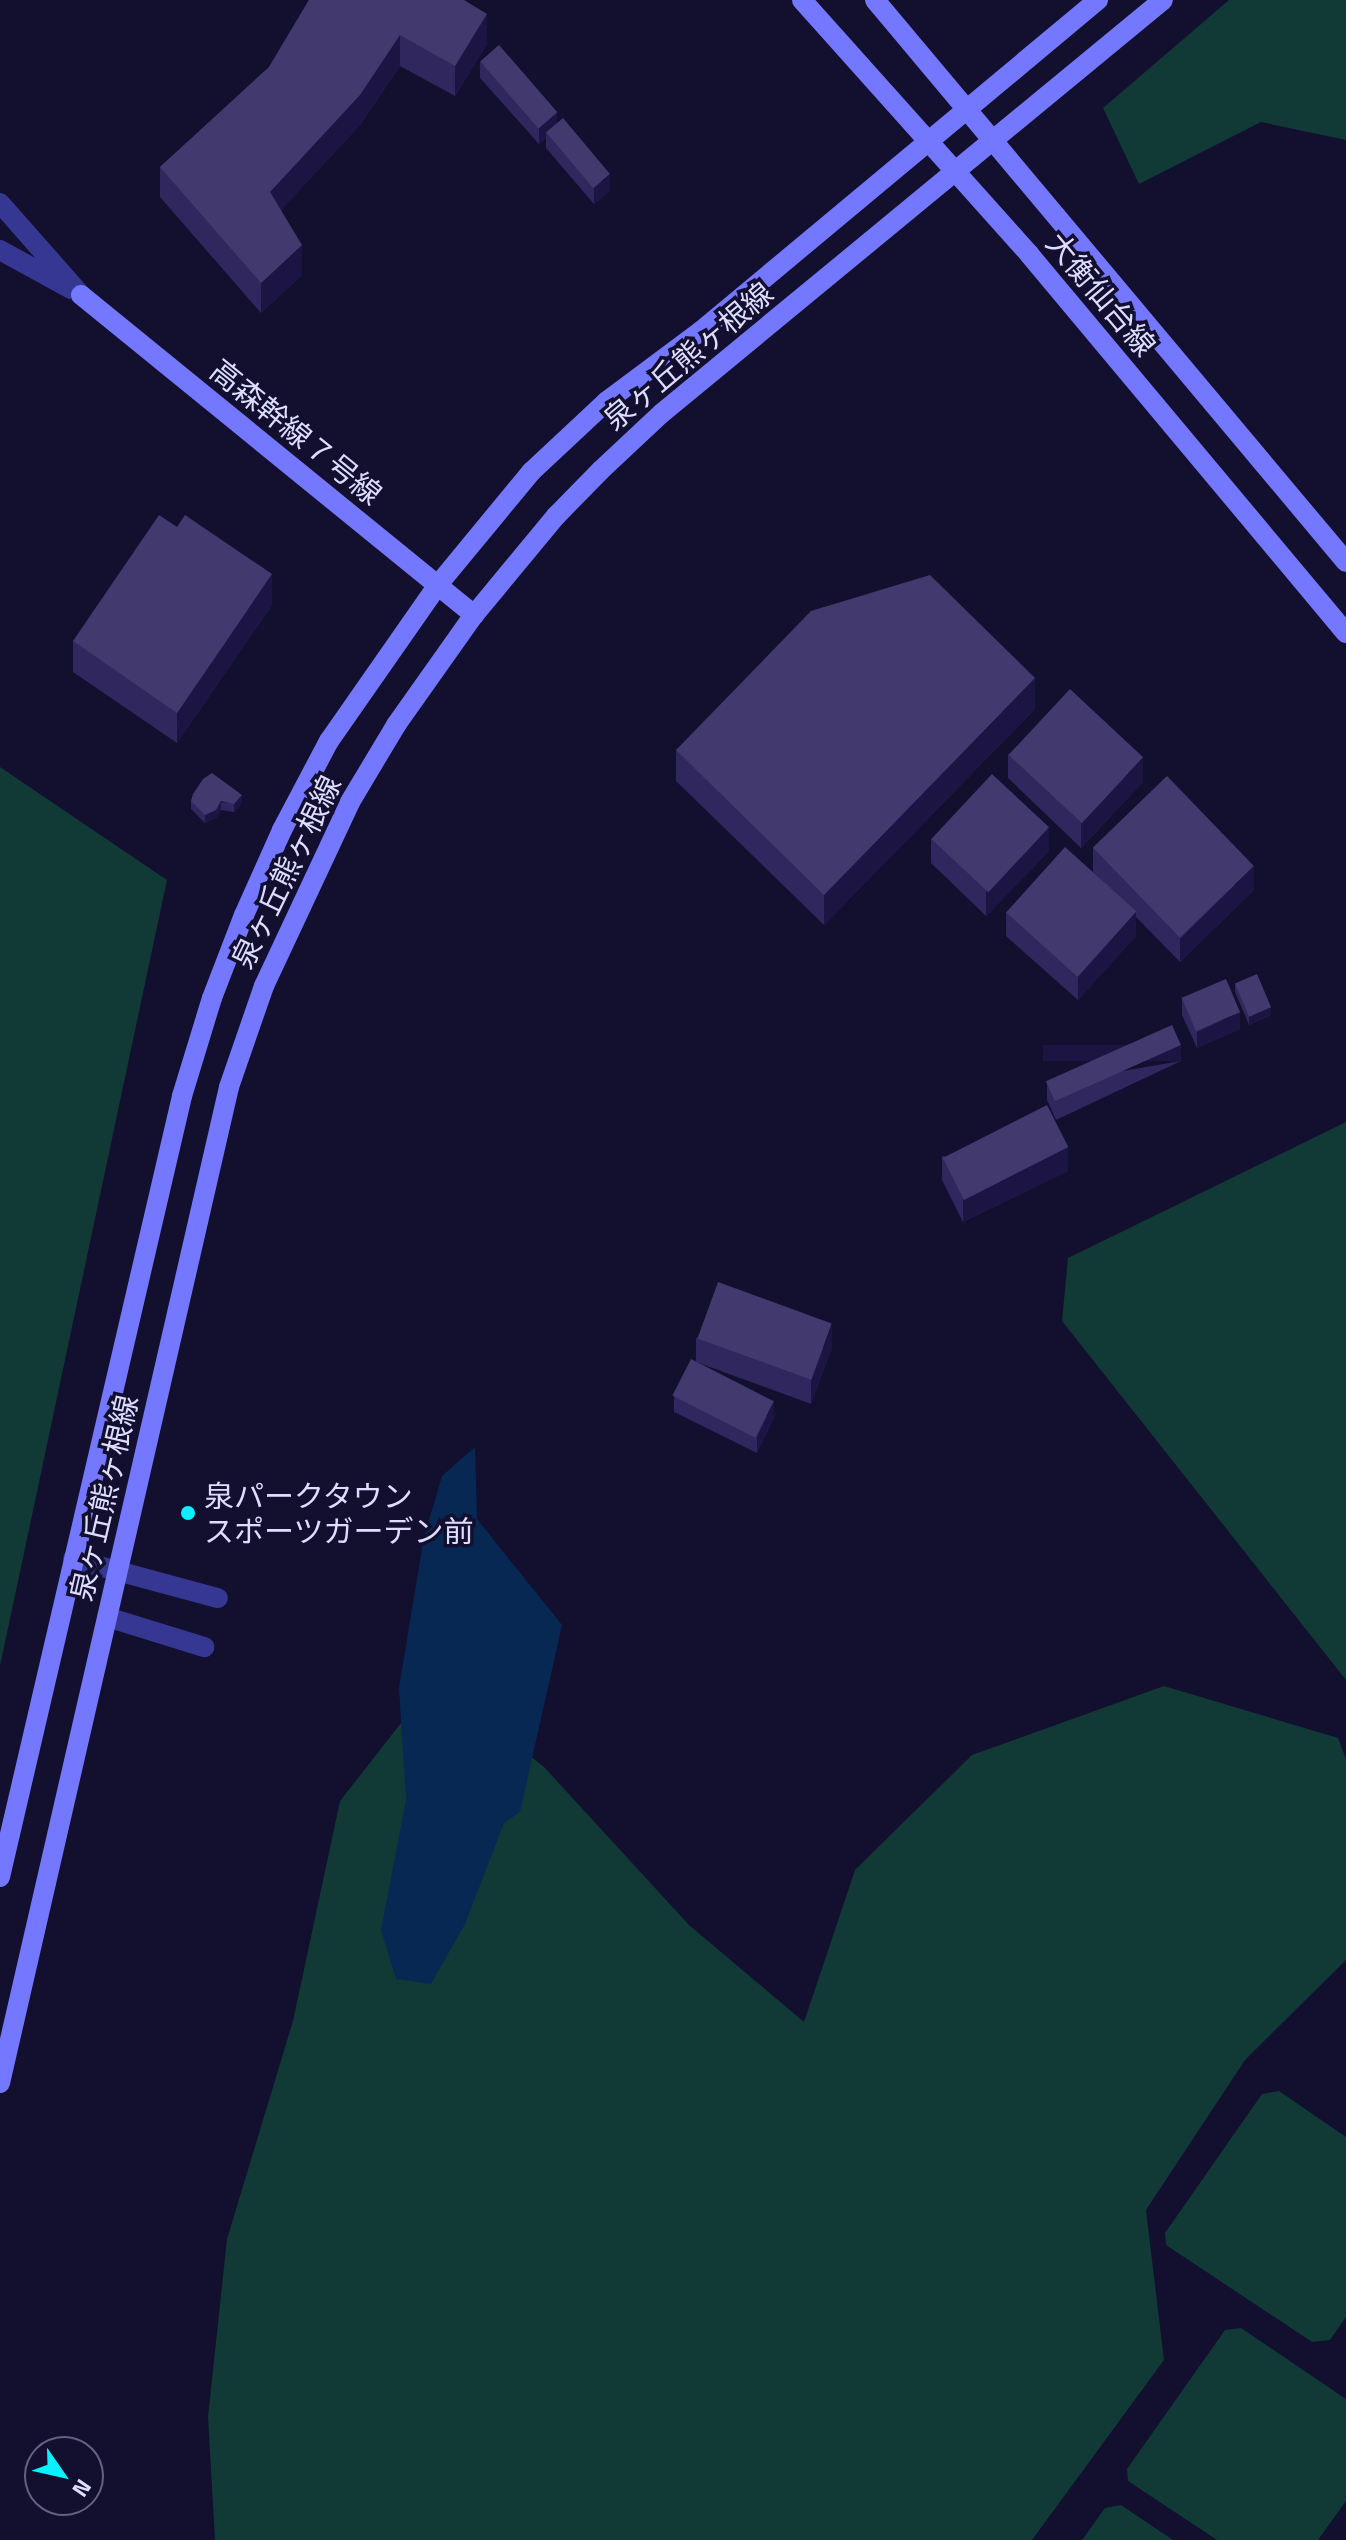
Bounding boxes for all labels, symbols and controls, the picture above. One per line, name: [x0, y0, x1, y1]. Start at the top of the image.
street label: 大衡仙台線: [1039, 225, 1163, 363]
street label: 泉ヶ丘熊ヶ根線: [596, 275, 780, 437]
street label: 高森幹線７号線: [203, 352, 389, 512]
street label: 泉ヶ丘熊ヶ根線: [224, 770, 348, 974]
street label: 泉ヶ丘熊ヶ根線: [63, 1392, 145, 1604]
place label: 泉パークタウン スポーツガーデン前: [204, 1478, 474, 1548]
marker: 泉パークタウン スポーツガーデン前: [179, 1504, 197, 1522]
north arrow: [24, 2436, 104, 2516]
text: N: [64, 2472, 101, 2504]

